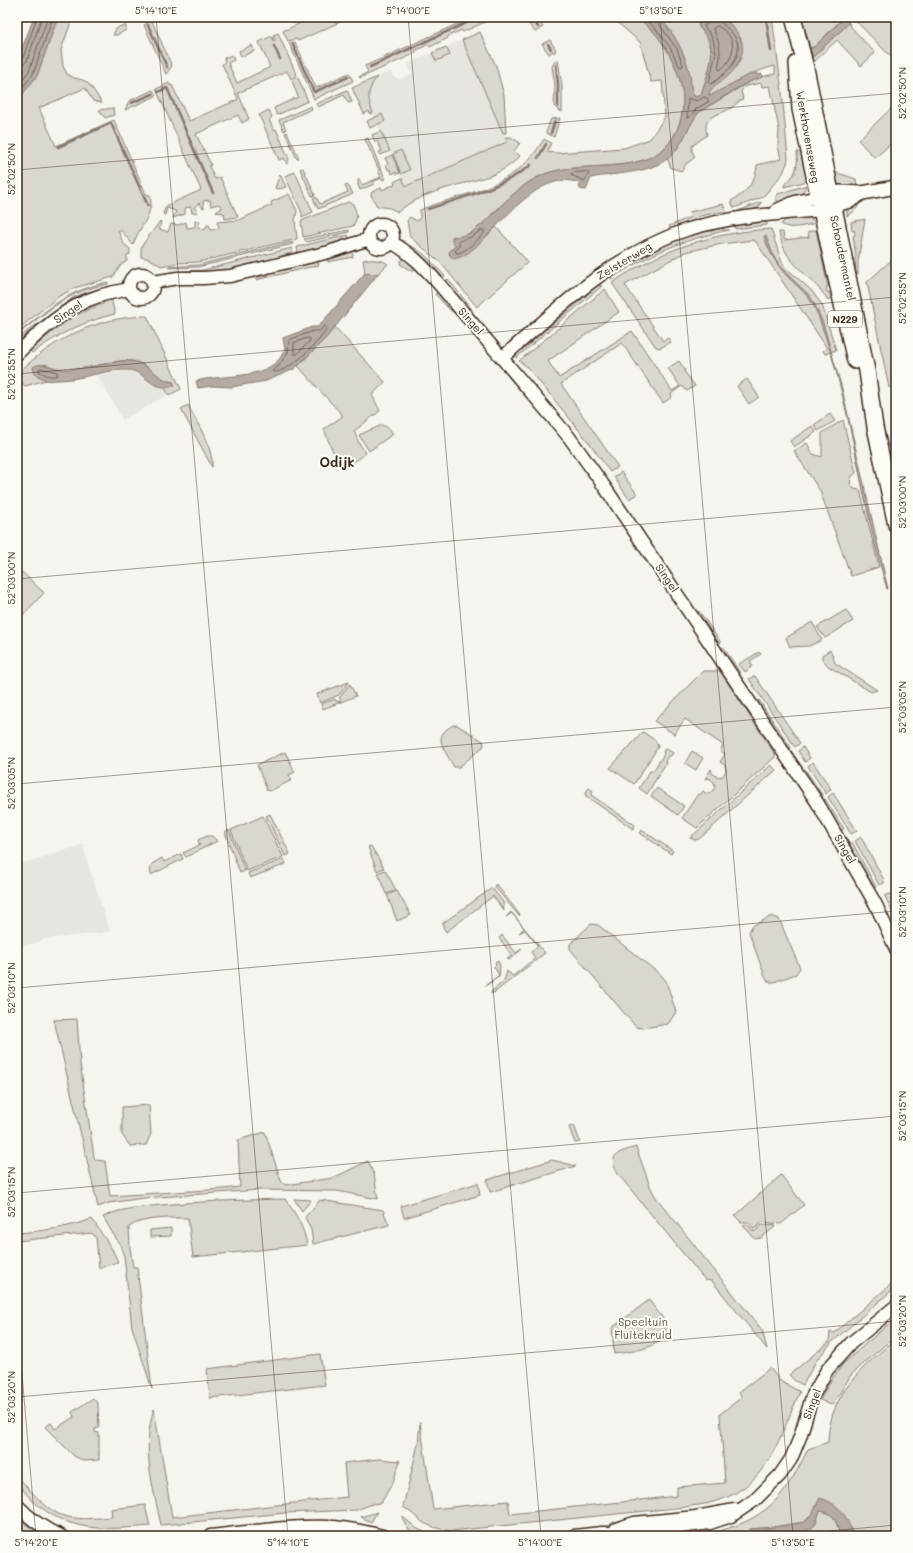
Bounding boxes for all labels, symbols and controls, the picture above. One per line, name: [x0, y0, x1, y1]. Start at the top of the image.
text: 5°14'10"E: [135, 3, 177, 17]
text: 5°14'00"E: [386, 3, 430, 17]
text: 5°13'50"E: [639, 3, 683, 17]
text: 52°02'50"N: [895, 67, 909, 119]
street label: Werkhovenseweg: [793, 90, 824, 184]
text: 52°02'50"N: [4, 143, 18, 195]
street label: Schoudermantel: [827, 214, 860, 302]
street label: Zeisterweg: [593, 238, 654, 283]
text: 52°02'55"N: [895, 272, 909, 324]
street label: Singel: [50, 297, 85, 326]
street label: Singel: [455, 304, 487, 338]
road number: N229: [828, 311, 862, 327]
text: 52°02'55"N: [4, 348, 18, 400]
district label: Odijk: [319, 453, 355, 470]
text: 52°03'00"N: [895, 476, 909, 528]
text: 52°03'00"N: [4, 552, 18, 604]
street label: Singel: [652, 560, 682, 595]
text: 52°03'05"N: [895, 681, 909, 733]
text: 52°03'05"N: [4, 757, 18, 809]
street label: Singel: [831, 831, 860, 866]
text: 52°03'10"N: [895, 886, 909, 938]
text: 52°03'10"N: [4, 962, 18, 1014]
text: 52°03'15"N: [895, 1091, 909, 1141]
text: 52°03'15"N: [4, 1167, 18, 1217]
text: 52°03'20"N: [895, 1295, 909, 1347]
park label: Speeltuin Fluitekruid: [614, 1314, 672, 1342]
text: 52°03'20"N: [4, 1371, 18, 1423]
street label: Singel: [799, 1386, 824, 1421]
text: 5°14'20"E: [14, 1535, 58, 1549]
text: 5°14'10"E: [267, 1535, 309, 1549]
text: 5°14'00"E: [518, 1535, 562, 1549]
text: 5°13'50"E: [771, 1535, 815, 1549]

